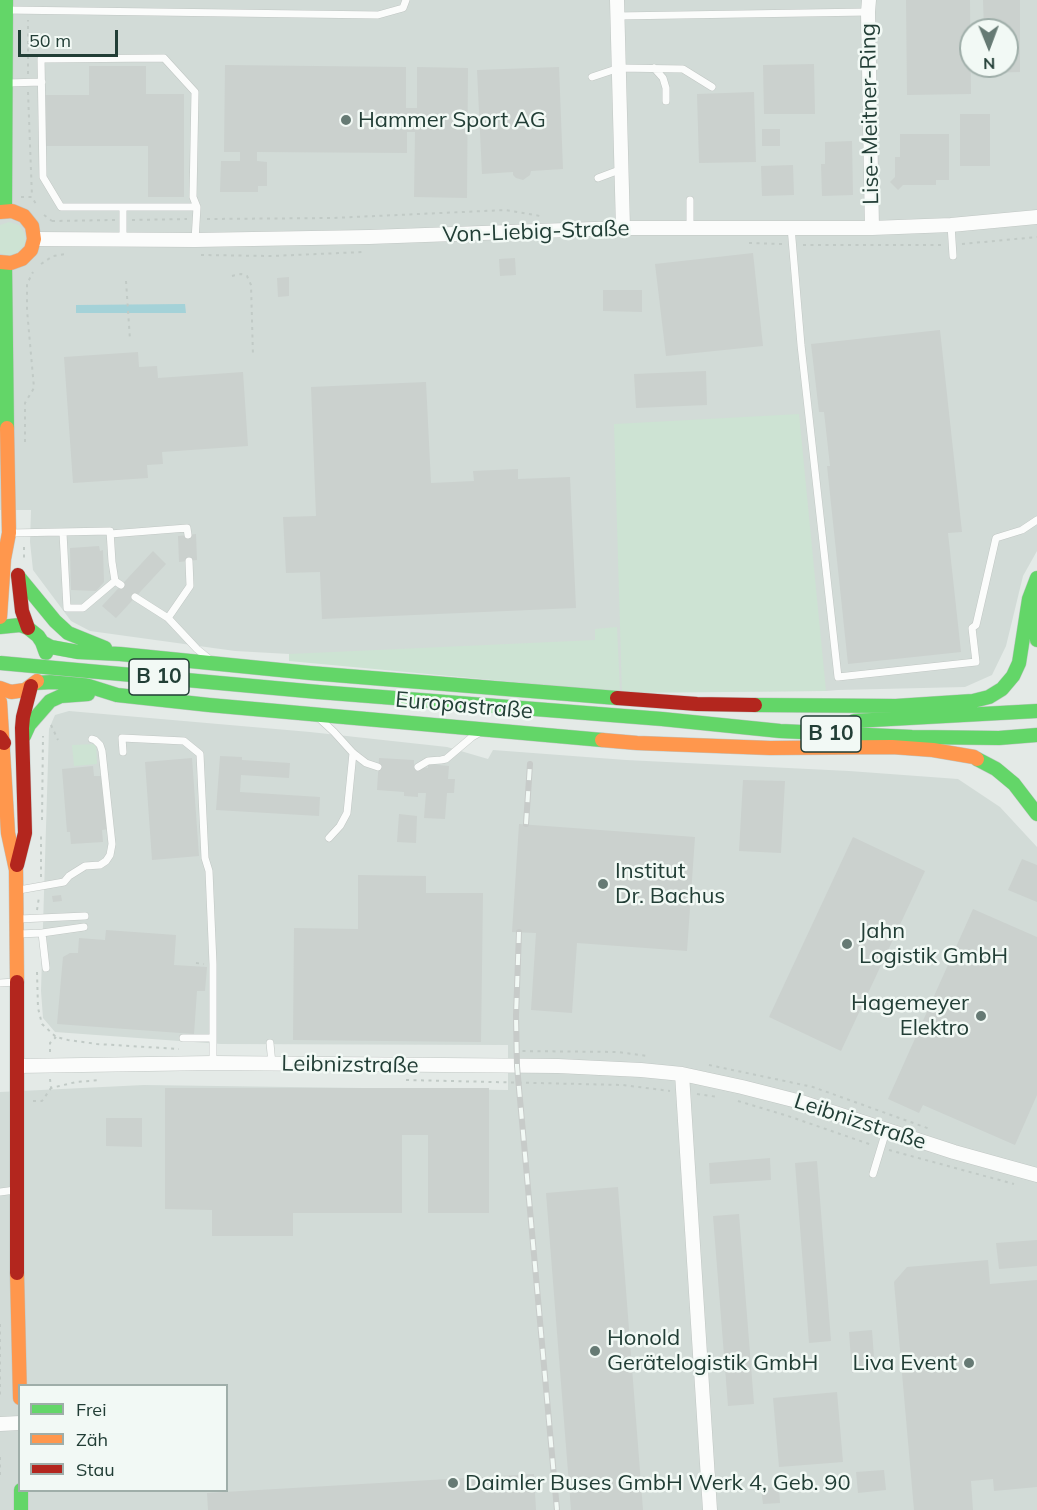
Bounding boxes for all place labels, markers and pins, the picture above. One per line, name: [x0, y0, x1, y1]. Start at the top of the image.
place label: Hammer Sport AG: [358, 107, 546, 133]
marker: Hammer Sport AG: [339, 113, 353, 127]
place label: Institut Dr. Bachus: [615, 858, 725, 909]
marker: Institut Dr. Bachus: [596, 877, 610, 891]
place label: Jahn Logistik GmbH: [859, 918, 1008, 969]
marker: Jahn Logistik GmbH: [840, 937, 854, 951]
place label: Hagemeyer Elektro: [851, 990, 969, 1042]
marker: Hagemeyer Elektro: [974, 1009, 988, 1023]
place label: Honold Gerätelogistik GmbH: [607, 1325, 818, 1376]
marker: Honold Gerätelogistik GmbH: [588, 1344, 602, 1358]
place label: Liva Event: [853, 1350, 957, 1376]
marker: Liva Event: [962, 1356, 976, 1370]
place label: Daimler Buses GmbH Werk 4, Geb. 90: [465, 1470, 851, 1496]
marker: Daimler Buses GmbH Werk 4, Geb. 90: [446, 1476, 460, 1490]

